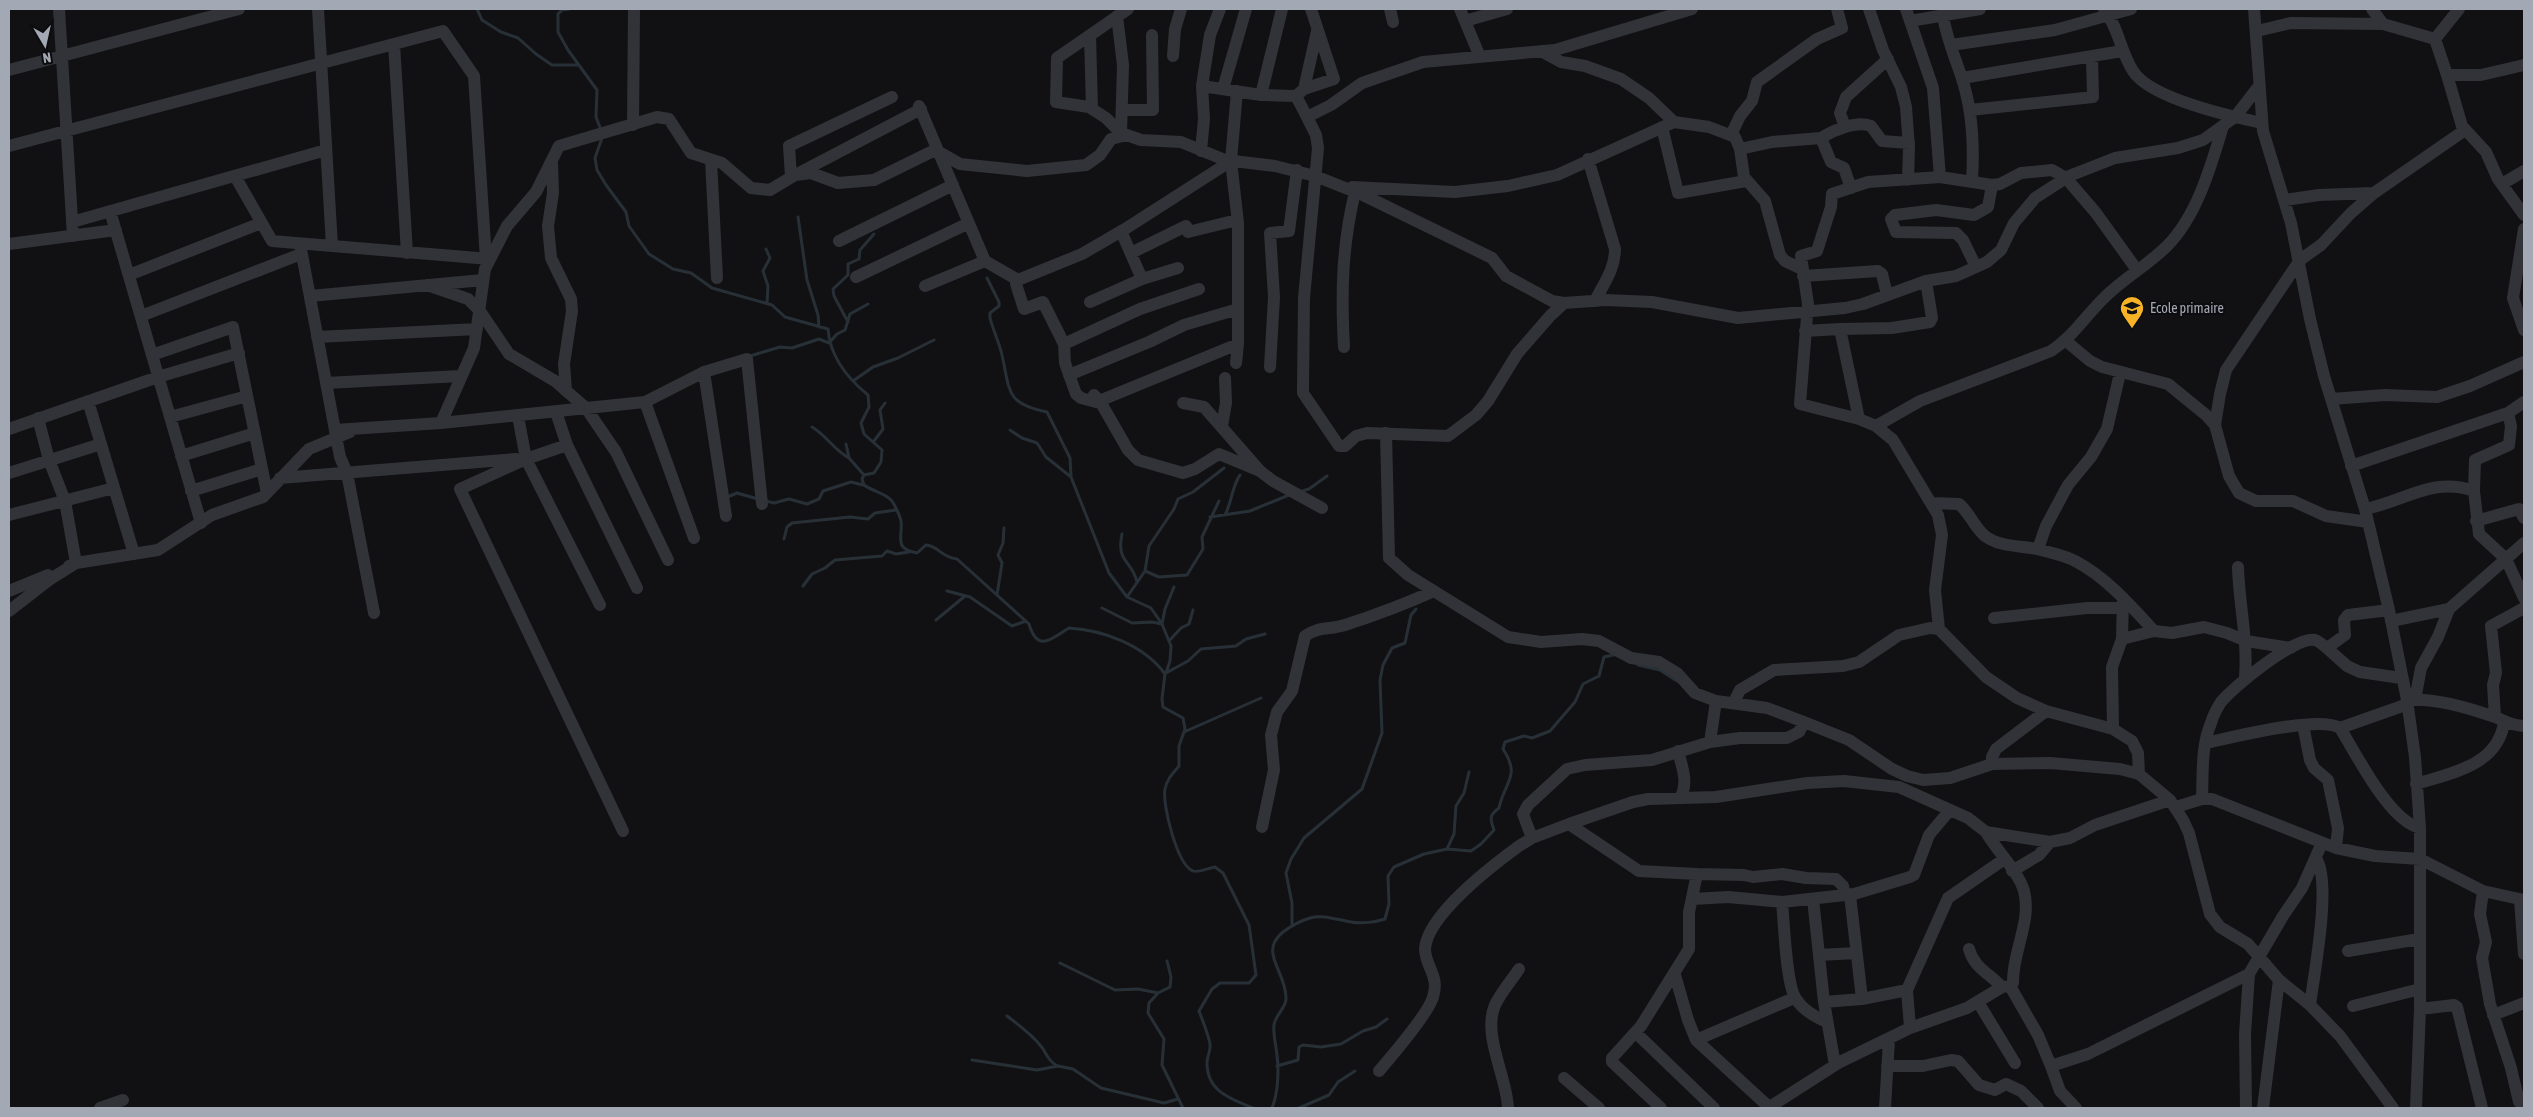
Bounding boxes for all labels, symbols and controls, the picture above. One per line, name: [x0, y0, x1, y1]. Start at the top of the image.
north arrow: [20, 20, 70, 70]
text: N: [42, 49, 52, 66]
school or university icon: Ecole primaire: [2119, 295, 2145, 329]
place label: Ecole primaire: [2150, 300, 2224, 316]

